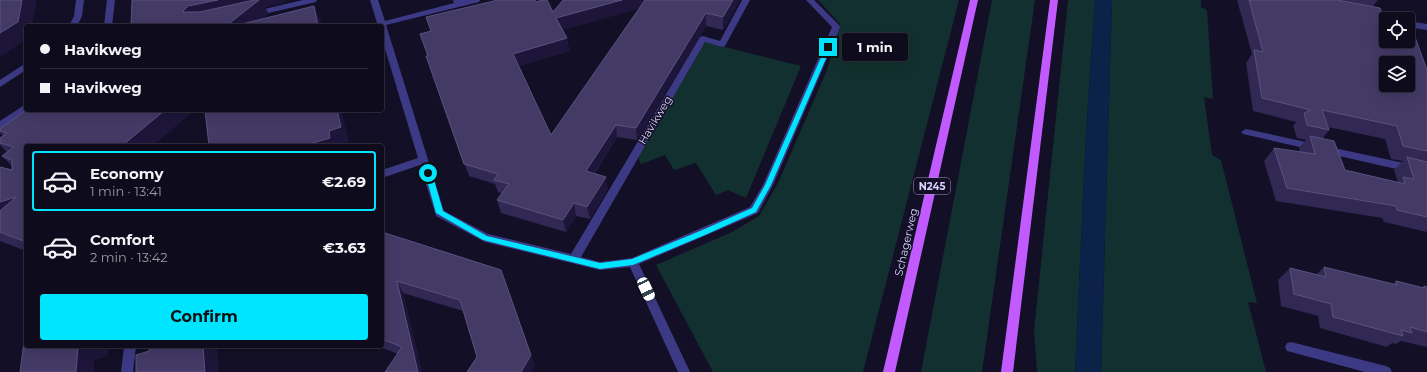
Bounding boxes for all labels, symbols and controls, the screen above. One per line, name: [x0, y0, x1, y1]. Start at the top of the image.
map controls: [1379, 12, 1415, 92]
button: locate: [1379, 12, 1415, 48]
callout: 1 min: [842, 33, 908, 61]
route end: [819, 38, 837, 56]
text: 1 min: [857, 39, 893, 55]
text: Havikweg: [64, 40, 142, 59]
button: layers: [1379, 56, 1415, 92]
text: Havikweg: [64, 78, 142, 97]
street label: Havikweg: [635, 93, 675, 147]
icon: car: [42, 163, 78, 199]
text: Economy: [90, 164, 163, 183]
route start: [419, 164, 437, 182]
text: €2.69: [322, 172, 366, 191]
road number: N245: [914, 178, 950, 194]
text: 1 min · 13:41: [90, 183, 162, 199]
street label: Schagerweg: [891, 207, 921, 277]
icon: car: [42, 229, 78, 265]
text: Comfort: [90, 230, 155, 249]
text: €3.63: [323, 238, 366, 257]
text: 2 min · 13:42: [90, 249, 168, 265]
car: [635, 276, 657, 302]
button: Confirm: [40, 294, 368, 340]

